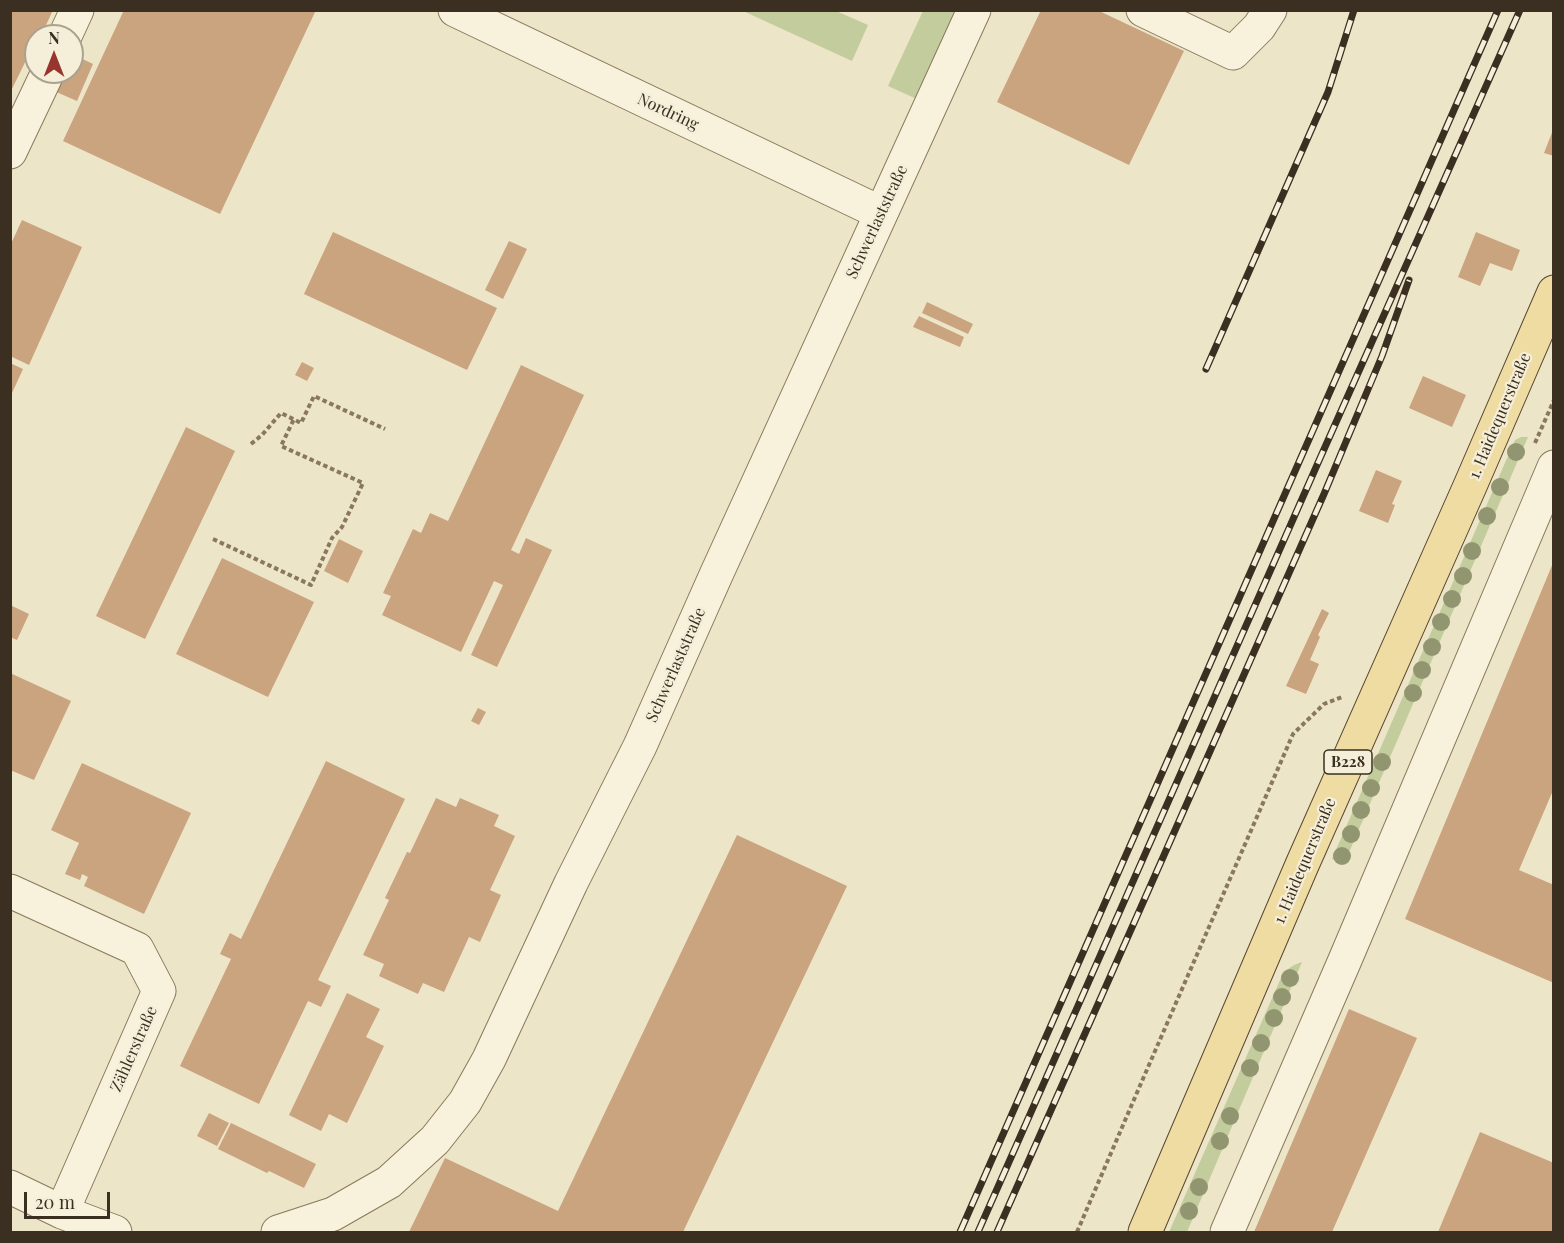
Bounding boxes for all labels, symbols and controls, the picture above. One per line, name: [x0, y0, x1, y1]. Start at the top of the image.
north arrow: [24, 24, 84, 84]
text: N: [48, 27, 60, 48]
street label: Nordring: [634, 89, 702, 135]
street label: Schwerlaststraße: [842, 162, 912, 282]
street label: 1. Haidequerstraße: [1465, 350, 1535, 482]
street label: Schwerlaststraße: [642, 605, 710, 725]
road number: B228: [1324, 750, 1372, 774]
street label: 1. Haidequerstraße: [1270, 795, 1340, 927]
street label: Zählerstraße: [107, 1003, 161, 1095]
scale bar: [27, 1180, 112, 1218]
text: 20 m: [35, 1190, 75, 1214]

